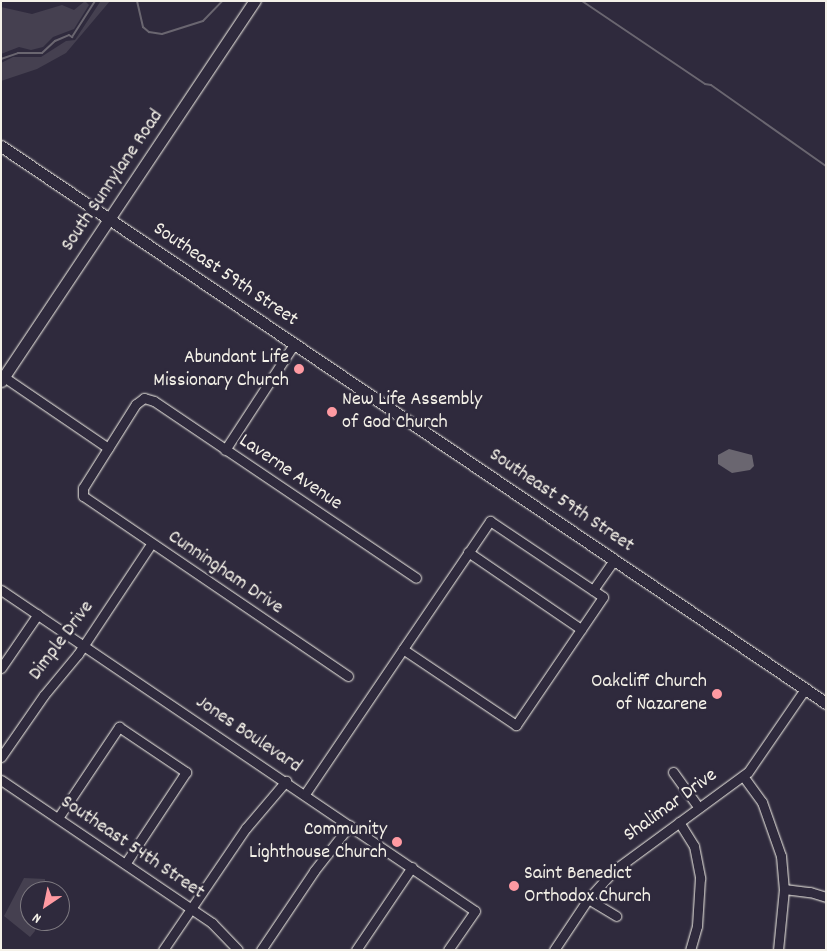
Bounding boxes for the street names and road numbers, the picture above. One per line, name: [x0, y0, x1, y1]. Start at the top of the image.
street label: South Sunnylane Road: [57, 106, 169, 256]
street label: Southeast 59th Street: [148, 218, 302, 332]
street label: Laverne Avenue: [234, 430, 346, 516]
street label: Southeast 59th Street: [484, 444, 638, 558]
street label: Cunningham Drive: [163, 526, 287, 620]
street label: Dimple Drive: [24, 596, 100, 686]
street label: Jones Boulevard: [191, 691, 305, 779]
street label: Shalimar Drive: [620, 764, 722, 848]
street label: Southeast 54th Street: [55, 791, 209, 905]

